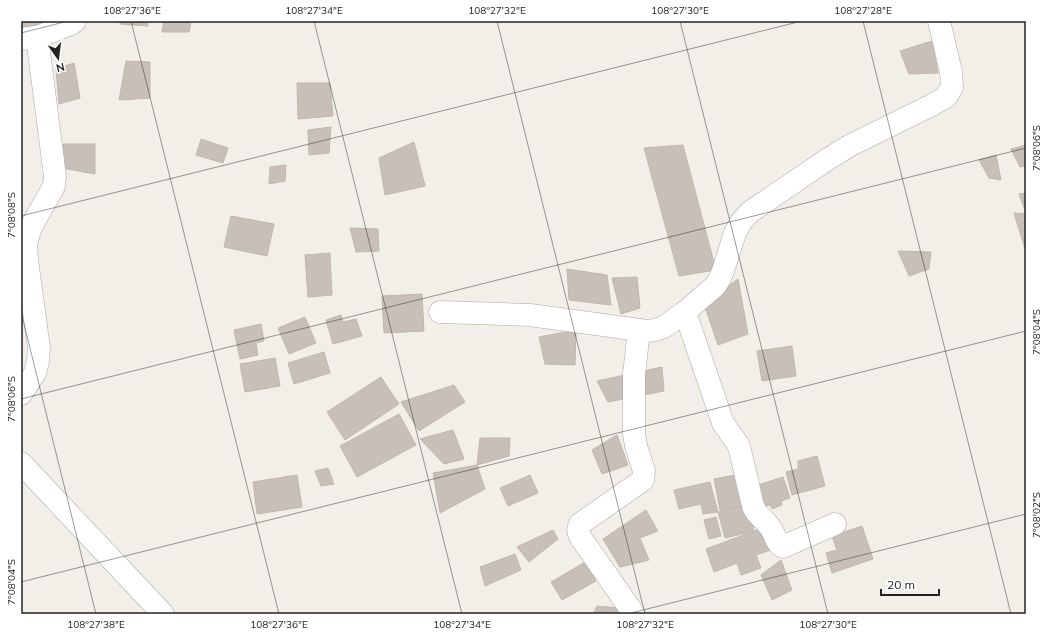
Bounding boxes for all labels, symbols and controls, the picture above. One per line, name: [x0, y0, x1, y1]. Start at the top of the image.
text: 108°27'36"E: [103, 4, 161, 17]
text: 108°27'34"E: [285, 4, 343, 17]
text: 108°27'32"E: [468, 4, 526, 17]
text: 108°27'30"E: [651, 4, 709, 17]
text: 108°27'28"E: [834, 4, 892, 17]
north arrow: [38, 38, 78, 78]
text: N: [55, 60, 66, 76]
text: 7°08'06"S: [1030, 125, 1043, 171]
text: 7°08'08"S: [5, 192, 18, 238]
text: 7°08'04"S: [1030, 309, 1043, 355]
text: 7°08'06"S: [5, 376, 18, 422]
text: 7°08'02"S: [1030, 492, 1043, 538]
text: 7°08'04"S: [5, 559, 18, 605]
scale bar: [881, 571, 939, 597]
text: 20 m: [887, 577, 915, 592]
text: 108°27'38"E: [67, 618, 125, 631]
text: 108°27'36"E: [250, 618, 308, 631]
text: 108°27'34"E: [433, 618, 491, 631]
text: 108°27'32"E: [616, 618, 674, 631]
text: 108°27'30"E: [799, 618, 857, 631]

